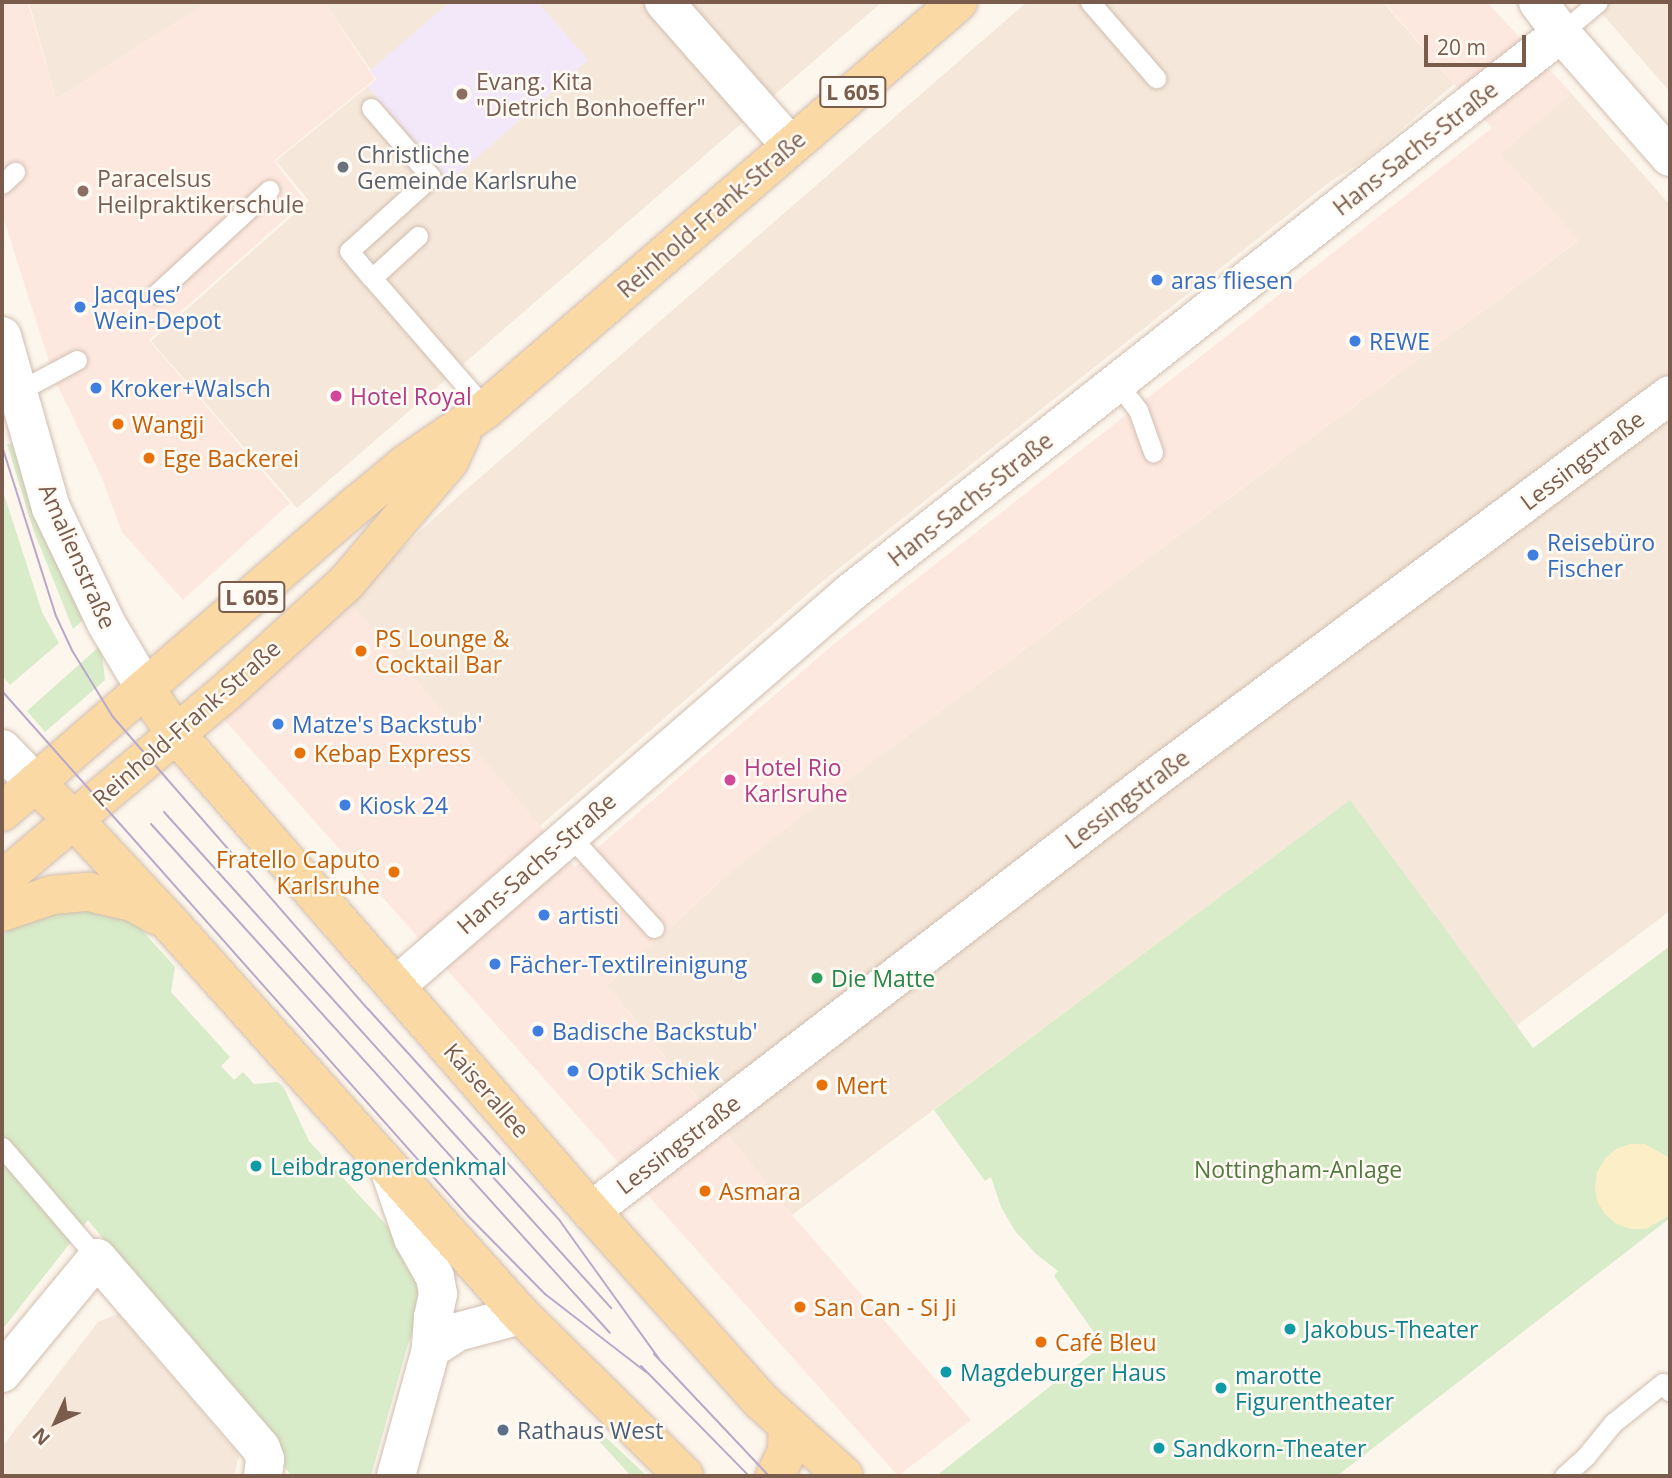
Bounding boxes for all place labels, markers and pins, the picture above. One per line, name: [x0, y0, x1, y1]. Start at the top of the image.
place label: Evang. Kita "Dietrich Bonhoeffer": [476, 67, 706, 121]
marker: Evang. Kita "Dietrich Bonhoeffer": [454, 86, 470, 102]
place label: Christliche Gemeinde Karlsruhe: [357, 140, 577, 194]
marker: Christliche Gemeinde Karlsruhe: [335, 159, 351, 175]
place label: Paracelsus Heilpraktikerschule: [97, 164, 304, 218]
marker: Paracelsus Heilpraktikerschule: [75, 183, 91, 199]
place label: aras fliesen: [1171, 266, 1293, 294]
marker: aras fliesen: [1149, 272, 1165, 288]
place label: Jacques’ Wein-Depot: [94, 280, 221, 334]
marker: Jacques’ Wein-Depot: [72, 299, 88, 315]
place label: REWE: [1369, 327, 1430, 355]
marker: REWE: [1347, 333, 1363, 349]
place label: Kroker+Walsch: [110, 374, 271, 402]
marker: Kroker+Walsch: [88, 380, 104, 396]
place label: Hotel Royal: [350, 382, 472, 410]
marker: Hotel Royal: [328, 388, 344, 404]
place label: Wangji: [132, 410, 204, 438]
marker: Wangji: [110, 416, 126, 432]
place label: Ege Backerei: [163, 444, 299, 472]
marker: Ege Backerei: [141, 450, 157, 466]
place label: Reisebüro Fischer: [1547, 528, 1655, 582]
marker: Reisebüro Fischer: [1525, 547, 1541, 563]
place label: PS Lounge & Cocktail Bar: [375, 624, 510, 678]
marker: PS Lounge & Cocktail Bar: [353, 643, 369, 659]
place label: Matze's Backstub': [292, 710, 482, 738]
marker: Matze's Backstub': [270, 716, 286, 732]
place label: Kebap Express: [314, 739, 471, 767]
marker: Kebap Express: [292, 745, 308, 761]
place label: Hotel Rio Karlsruhe: [744, 753, 848, 807]
marker: Hotel Rio Karlsruhe: [722, 772, 738, 788]
place label: Kiosk 24: [359, 791, 448, 819]
marker: Kiosk 24: [337, 797, 353, 813]
place label: Fratello Caputo Karlsruhe: [216, 845, 380, 899]
marker: Fratello Caputo Karlsruhe: [386, 864, 402, 880]
place label: artisti: [558, 901, 619, 929]
marker: artisti: [536, 907, 552, 923]
place label: Fächer-Textilreinigung: [509, 950, 747, 978]
marker: Fächer-Textilreinigung: [487, 956, 503, 972]
place label: Die Matte: [831, 964, 935, 992]
marker: Die Matte: [809, 970, 825, 986]
place label: Badische Backstub': [552, 1017, 758, 1045]
marker: Badische Backstub': [530, 1023, 546, 1039]
place label: Optik Schiek: [587, 1057, 720, 1085]
marker: Optik Schiek: [565, 1063, 581, 1079]
place label: Mert: [836, 1071, 887, 1099]
marker: Mert: [814, 1077, 830, 1093]
place label: Leibdragonerdenkmal: [270, 1152, 507, 1180]
marker: Leibdragonerdenkmal: [248, 1158, 264, 1174]
place label: Asmara: [719, 1177, 801, 1205]
marker: Asmara: [697, 1183, 713, 1199]
place label: San Can - Si Ji: [814, 1293, 957, 1321]
marker: San Can - Si Ji: [792, 1299, 808, 1315]
place label: Jakobus-Theater: [1304, 1315, 1478, 1343]
marker: Jakobus-Theater: [1282, 1321, 1298, 1337]
place label: Café Bleu: [1055, 1328, 1157, 1356]
marker: Café Bleu: [1033, 1334, 1049, 1350]
place label: Magdeburger Haus: [960, 1358, 1166, 1386]
place label: marotte Figurentheater: [1235, 1361, 1394, 1415]
marker: Magdeburger Haus: [938, 1364, 954, 1380]
marker: marotte Figurentheater: [1213, 1380, 1229, 1396]
place label: Rathaus West: [517, 1416, 663, 1444]
marker: Rathaus West: [495, 1422, 511, 1438]
place label: Sandkorn-Theater: [1173, 1434, 1366, 1462]
marker: Sandkorn-Theater: [1151, 1440, 1167, 1456]

